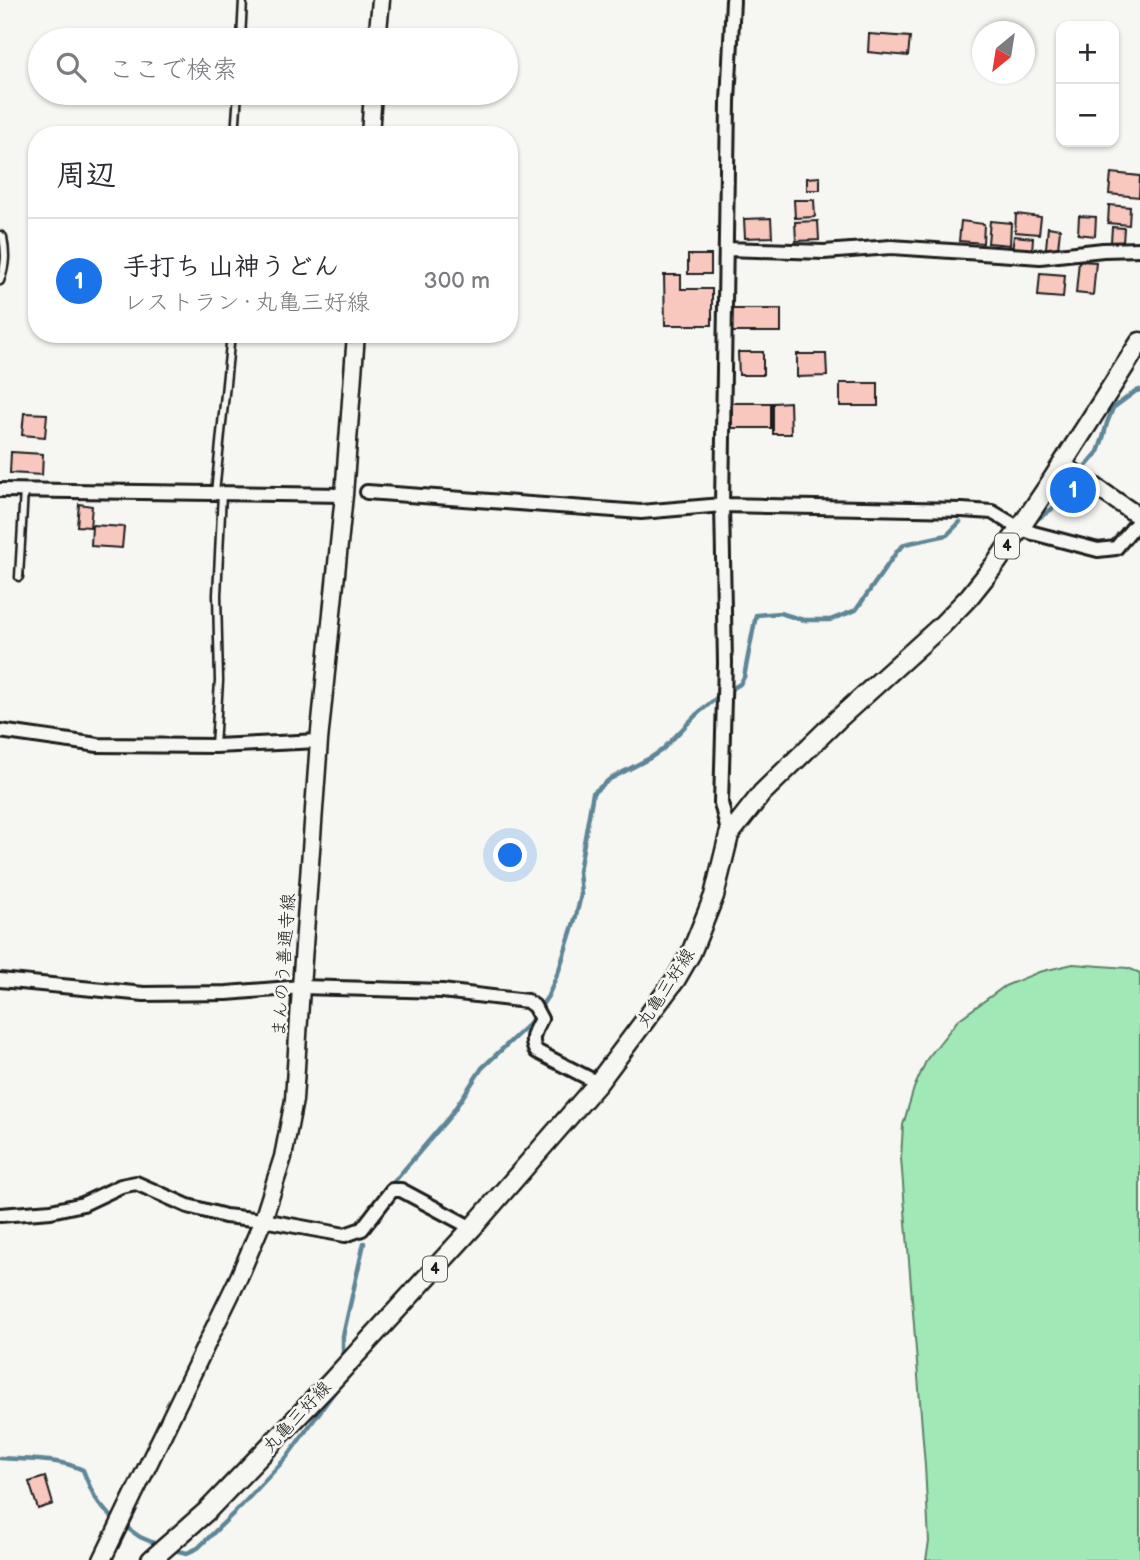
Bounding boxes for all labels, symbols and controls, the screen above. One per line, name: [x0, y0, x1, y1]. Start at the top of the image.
north arrow: [972, 21, 1035, 84]
map controls: [1056, 21, 1119, 147]
button: +: [1056, 21, 1119, 84]
search box: [28, 28, 518, 105]
icon: search: [52, 48, 90, 86]
text: ここで検索: [108, 55, 238, 86]
button: −: [1056, 84, 1119, 147]
text: 周辺: [56, 158, 116, 194]
text: 手打ち 山神うどん: [123, 252, 339, 283]
text: 1: [74, 267, 84, 295]
text: 300 m: [424, 267, 490, 295]
text: レストラン · 丸亀三好線: [123, 289, 370, 317]
pin: 1: [1050, 464, 1096, 516]
road number: 4: [995, 534, 1019, 558]
your location: [493, 838, 527, 872]
street label: まんのう善通寺線: [269, 892, 299, 1038]
street label: 丸亀三好線: [633, 945, 699, 1031]
road number: 4: [423, 1256, 447, 1282]
street label: 丸亀三好線: [259, 1377, 335, 1457]

